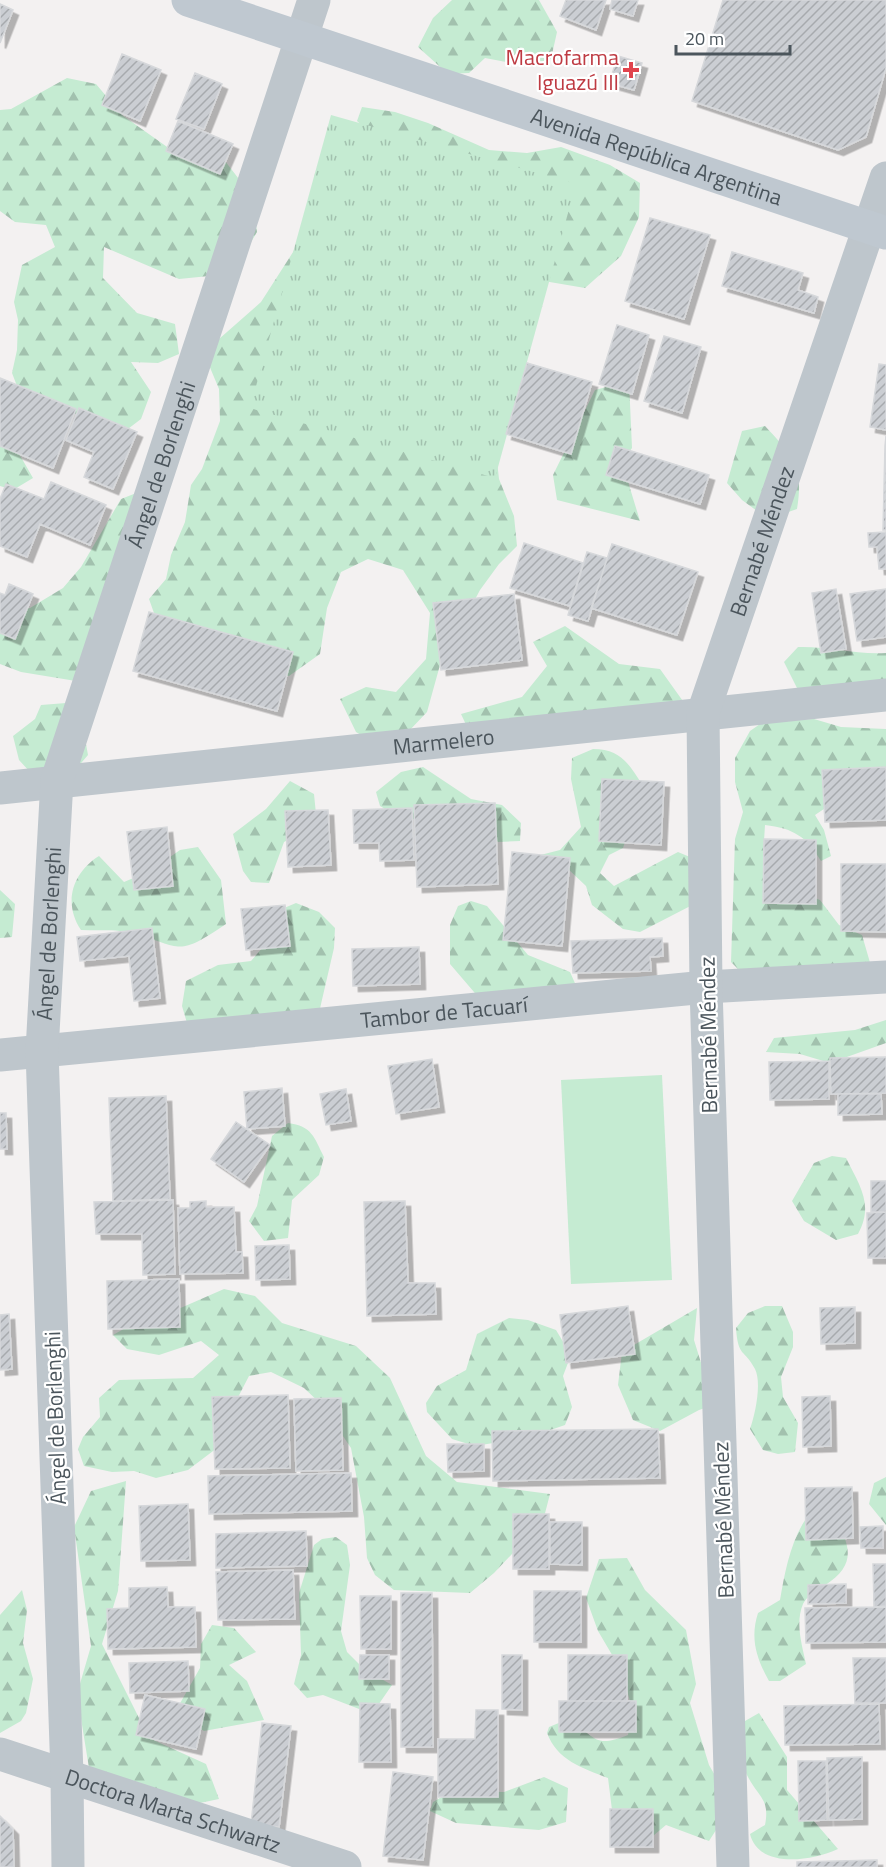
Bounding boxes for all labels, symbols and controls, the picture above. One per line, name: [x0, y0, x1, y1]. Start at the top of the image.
scale bar: [676, 18, 790, 56]
text: 20 m: [685, 25, 724, 52]
place label: Macrofarma Iguazú III: [506, 40, 619, 99]
marker: Macrofarma Iguazú III: [624, 63, 638, 77]
street label: Avenida República Argentina: [526, 99, 787, 214]
street label: Ángel de Borlenghi: [118, 377, 204, 552]
street label: Bernabé Méndez: [720, 462, 803, 621]
street label: Marmelero: [391, 719, 496, 764]
street label: Ángel de Borlenghi: [27, 846, 70, 1021]
street label: Bernabé Méndez: [690, 956, 726, 1114]
street label: Tambor de Tacuarí: [359, 987, 531, 1037]
street label: Ángel de Borlenghi: [35, 1331, 75, 1505]
street label: Bernabé Méndez: [703, 1441, 743, 1599]
street label: Doctora Marta Schwartz: [61, 1759, 285, 1862]

